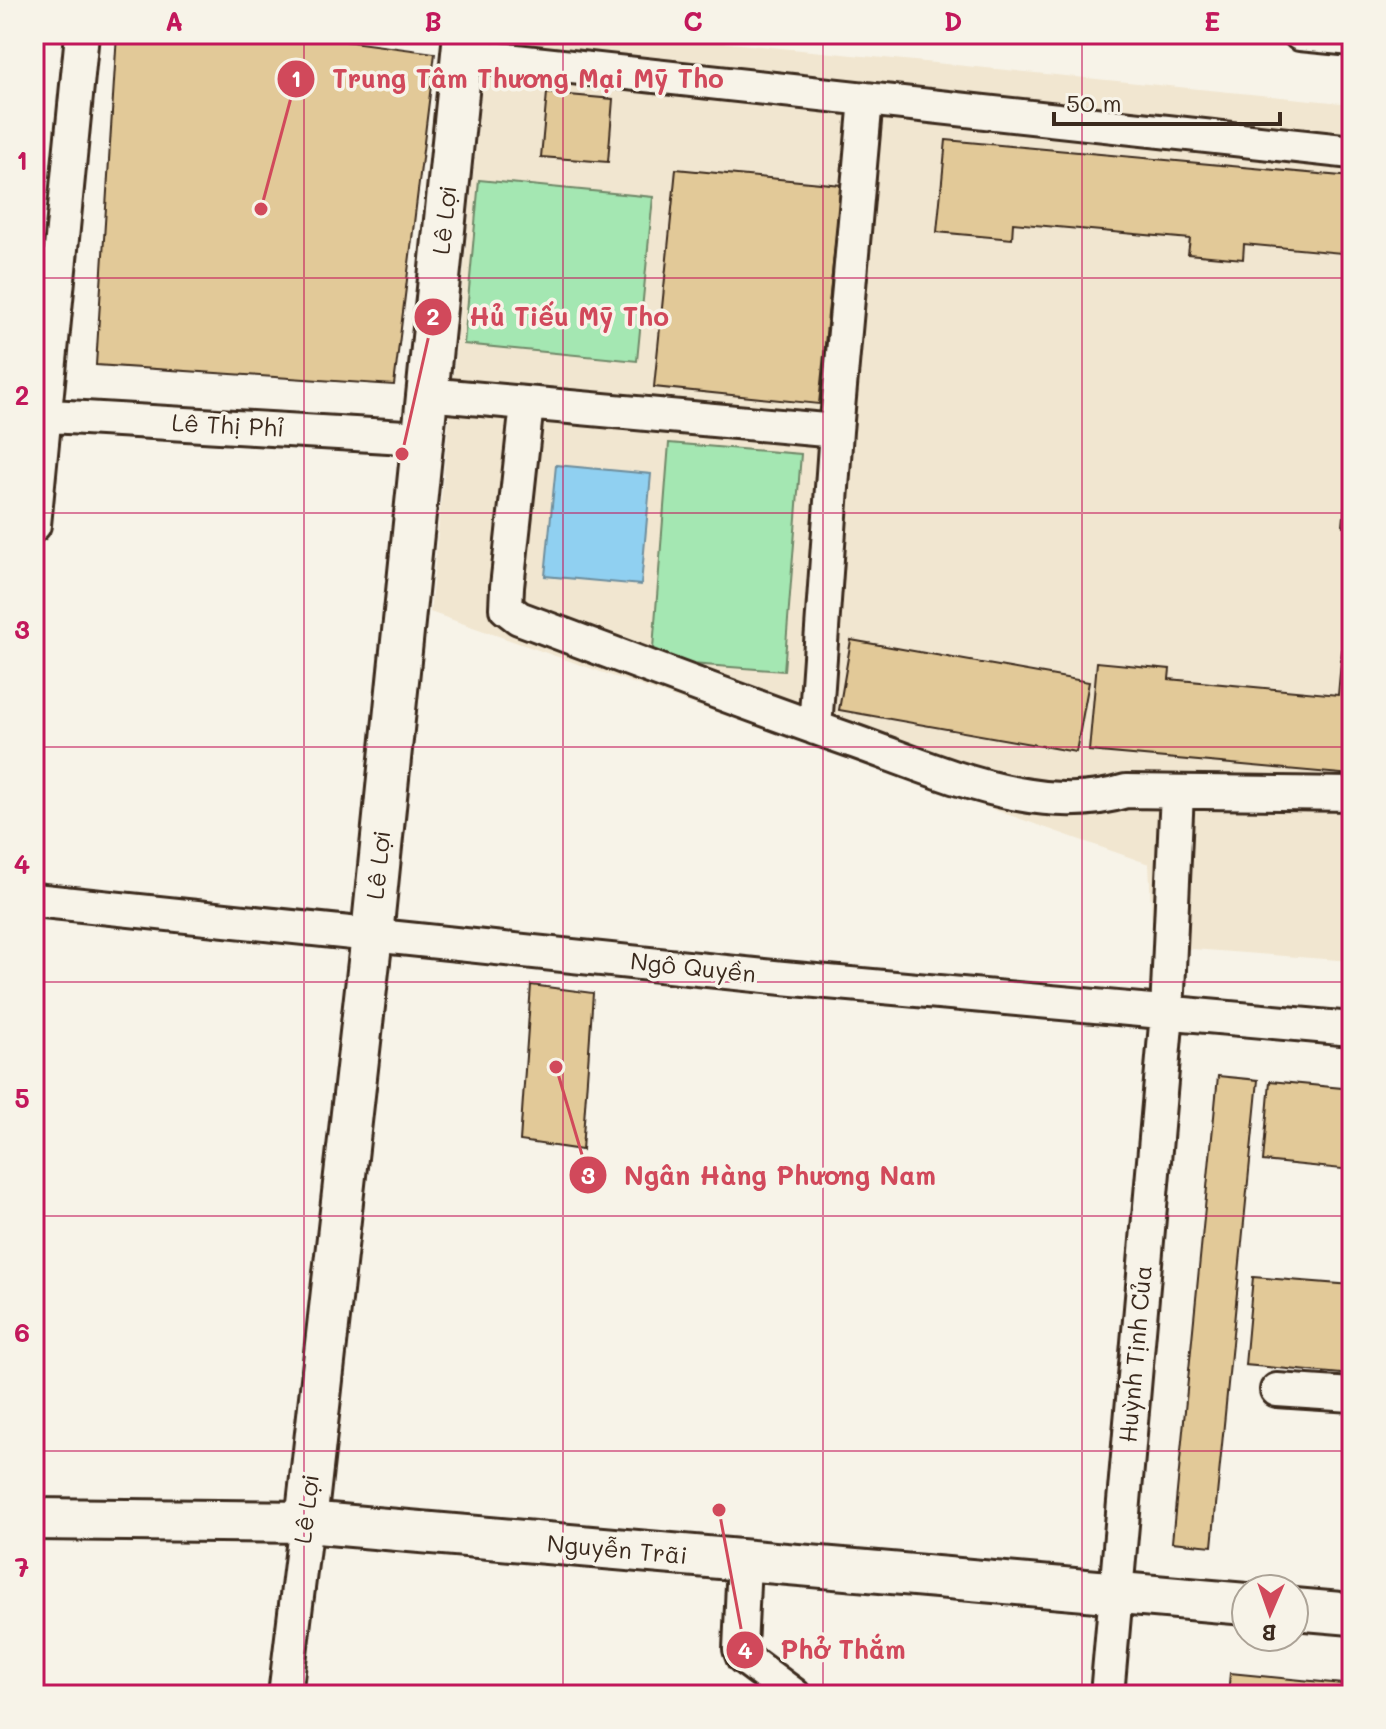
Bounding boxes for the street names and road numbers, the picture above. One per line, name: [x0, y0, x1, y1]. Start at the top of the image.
street label: Lê Lợi: [424, 184, 463, 256]
street label: Lê Thị Phỉ: [171, 406, 285, 443]
street label: Lê Lợi: [358, 829, 397, 901]
street label: Ngô Quyền: [629, 945, 757, 989]
street label: Huỳnh Tịnh Của: [1111, 1264, 1158, 1444]
street label: Lê Lợi: [286, 1472, 325, 1545]
street label: Nguyễn Trãi: [546, 1527, 689, 1570]

